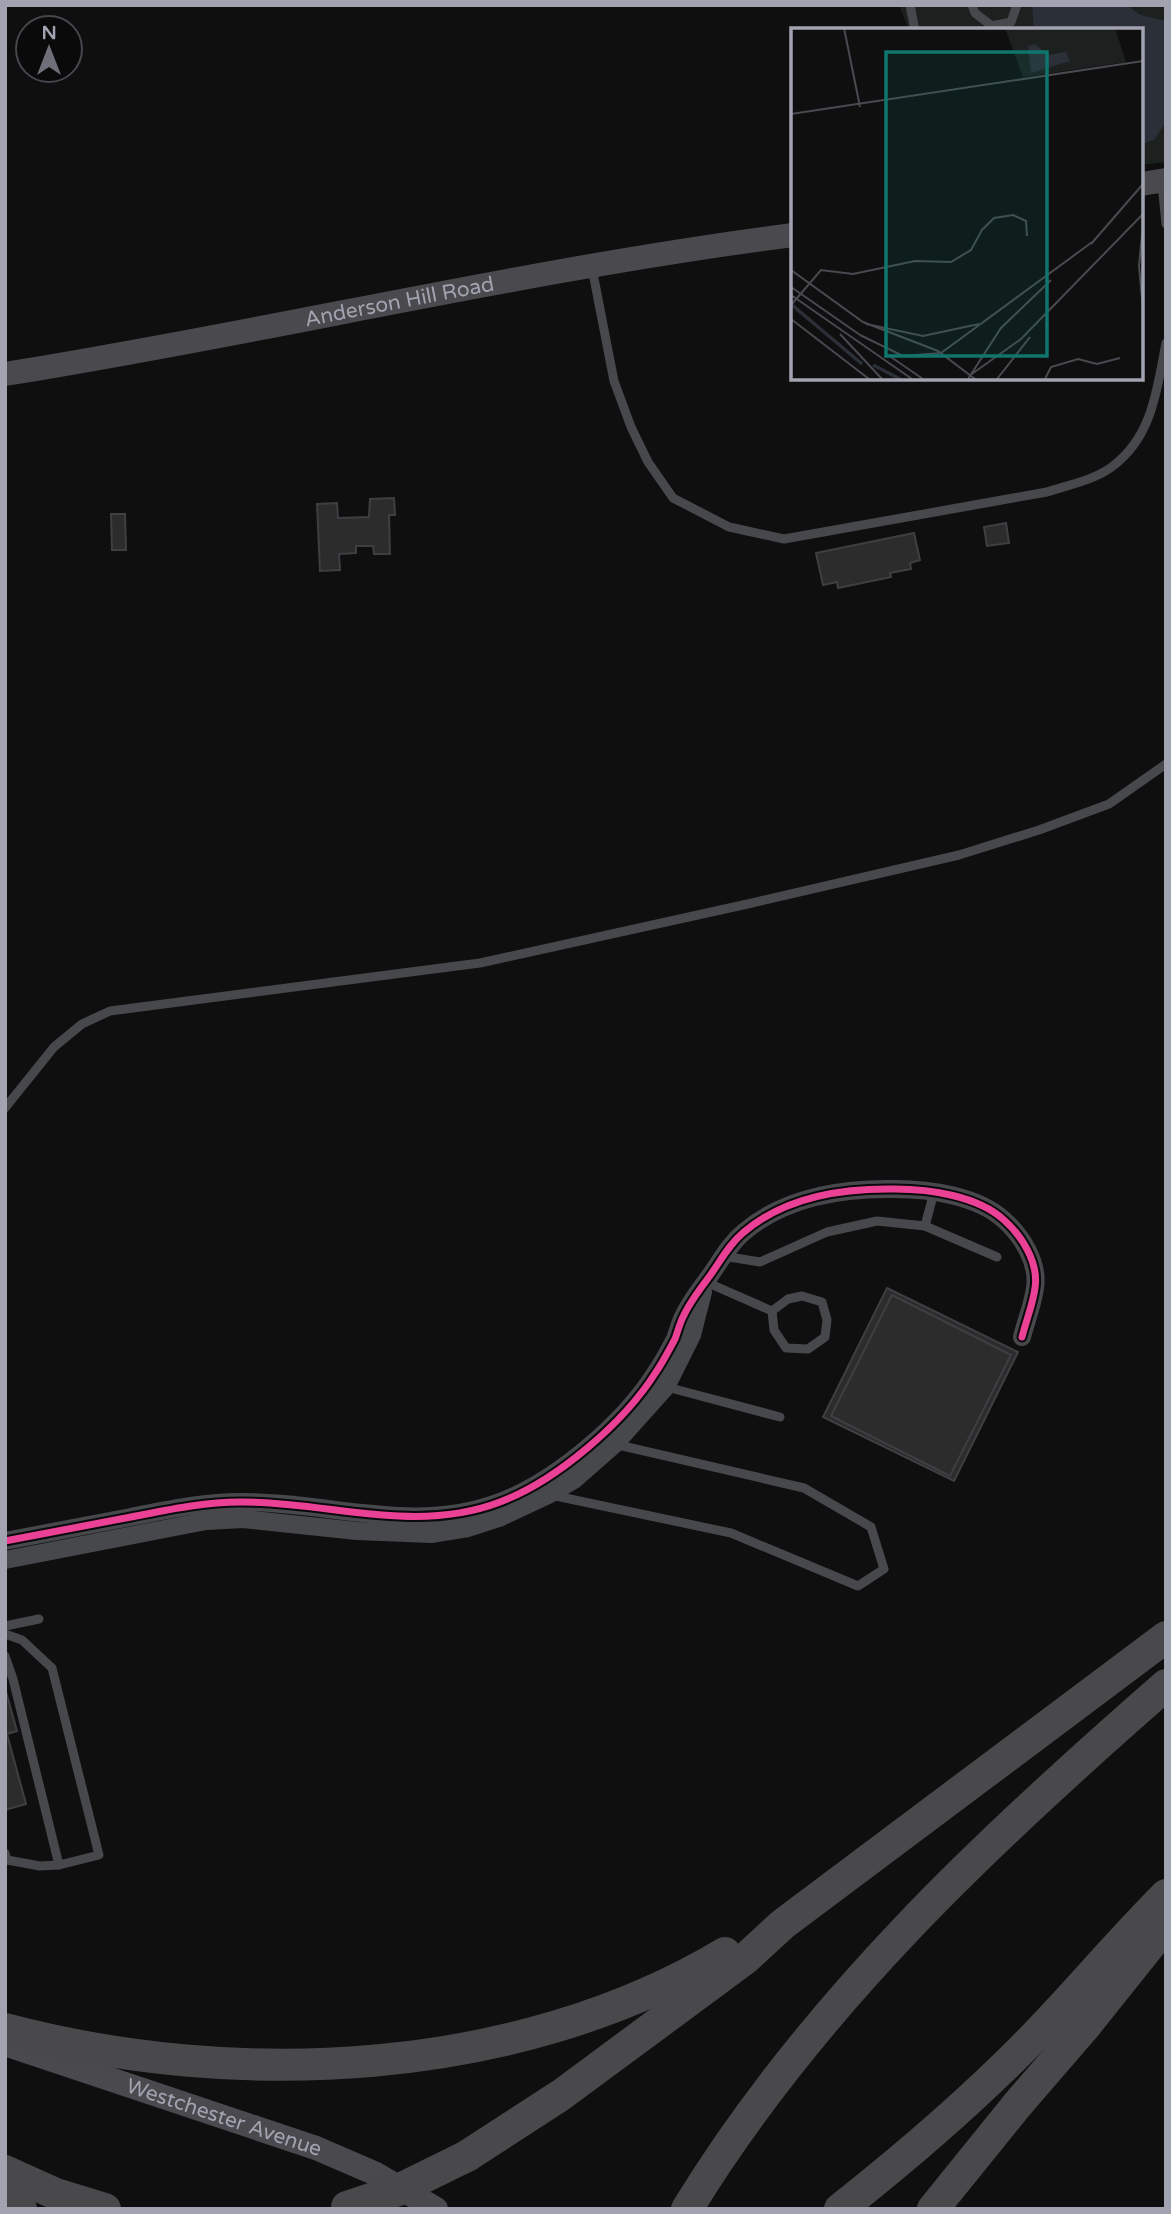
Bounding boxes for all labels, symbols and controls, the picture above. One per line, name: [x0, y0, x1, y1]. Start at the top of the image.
north arrow: [14, 14, 84, 84]
text: N: [41, 22, 57, 44]
inset map: [791, 28, 1143, 380]
street label: Anderson Hill Road: [303, 272, 496, 332]
street label: Westchester Avenue: [123, 2073, 325, 2162]

